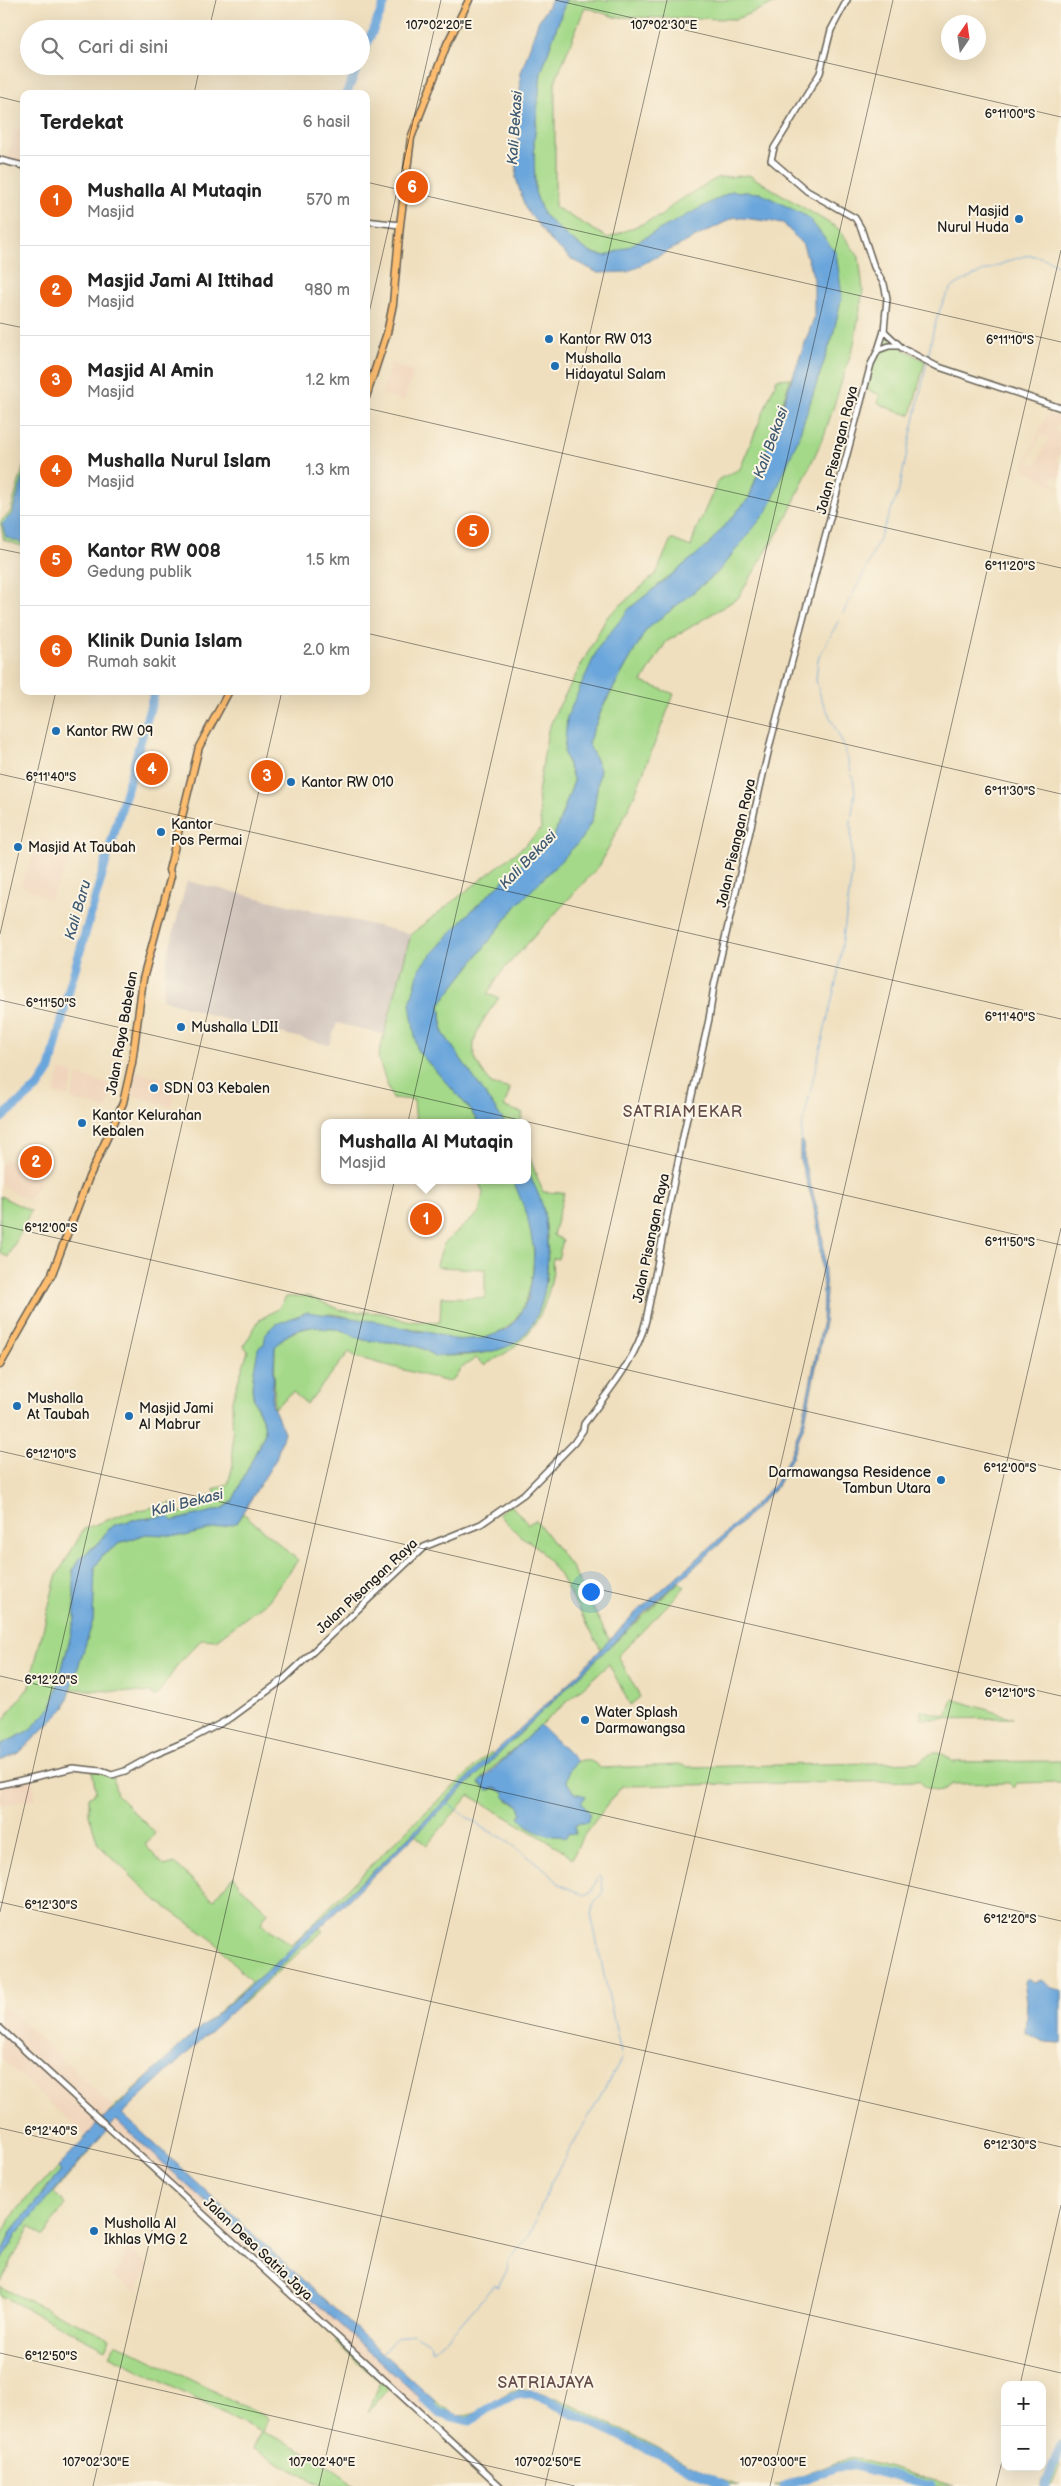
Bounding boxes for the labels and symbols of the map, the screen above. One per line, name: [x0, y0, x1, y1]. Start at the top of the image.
north arrow: [941, 15, 986, 60]
text: 107°02'20"E: [406, 18, 472, 33]
text: 107°02'30"E: [631, 18, 697, 33]
water label: Kali Bekasi: [503, 90, 527, 166]
text: 6°11'00"S: [985, 107, 1035, 122]
pin: 6: [396, 168, 428, 206]
place label: Masjid Nurul Huda: [937, 203, 1009, 236]
marker: Masjid Nurul Huda: [1013, 213, 1025, 225]
place label: Kantor RW 013: [559, 331, 652, 348]
marker: Kantor RW 013: [543, 333, 555, 345]
text: 6°11'10"S: [986, 333, 1034, 348]
place label: Mushalla Hidayatul Salam: [565, 350, 666, 383]
marker: Mushalla Hidayatul Salam: [549, 360, 561, 372]
street label: Jalan Pisangan Raya: [813, 384, 861, 516]
water label: Kali Bekasi: [749, 404, 793, 481]
pin: 5: [457, 512, 489, 550]
text: 6°11'20"S: [985, 559, 1035, 574]
place label: Kantor RW 09: [66, 723, 153, 740]
marker: Kantor RW 09: [50, 725, 62, 737]
pin: 4: [136, 750, 168, 788]
pin: 3: [251, 757, 283, 795]
text: 6°11'40"S: [26, 770, 76, 785]
place label: Kantor RW 010: [301, 774, 394, 791]
marker: Kantor RW 010: [285, 776, 297, 788]
street label: Jalan Pisangan Raya: [713, 777, 759, 909]
text: 6°11'30"S: [985, 784, 1035, 799]
place label: Kantor Pos Permai: [171, 816, 242, 849]
marker: Kantor Pos Permai: [155, 826, 167, 838]
water label: Kali Bekasi: [495, 826, 561, 893]
place label: Masjid At Taubah: [28, 839, 136, 856]
marker: Masjid At Taubah: [12, 841, 24, 853]
water label: Kali Baru: [60, 877, 96, 942]
street label: Jalan Raya Babelan: [103, 970, 141, 1096]
text: 6°11'50"S: [26, 996, 76, 1011]
text: 6°11'40"S: [985, 1010, 1035, 1025]
place label: Mushalla LDII: [191, 1019, 278, 1036]
marker: Mushalla LDII: [175, 1021, 187, 1033]
place label: SDN 03 Kebalen: [164, 1080, 270, 1097]
marker: SDN 03 Kebalen: [148, 1082, 160, 1094]
district label: SATRIAMEKAR: [623, 1103, 743, 1122]
place label: Kantor Kelurahan Kebalen: [92, 1107, 202, 1140]
marker: Kantor Kelurahan Kebalen: [76, 1117, 88, 1129]
pin: 2: [20, 1143, 52, 1181]
street label: Jalan Pisangan Raya: [629, 1172, 673, 1304]
pin: 1: [410, 1200, 442, 1238]
text: 6°12'00"S: [25, 1221, 77, 1236]
text: 6°11'50"S: [985, 1235, 1035, 1250]
place label: Mushalla At Taubah: [27, 1390, 90, 1423]
marker: Mushalla At Taubah: [11, 1400, 23, 1412]
place label: Masjid Jami Al Mabrur: [139, 1400, 213, 1433]
marker: Masjid Jami Al Mabrur: [123, 1410, 135, 1422]
text: 6°12'10"S: [26, 1447, 76, 1462]
text: 6°12'00"S: [984, 1461, 1036, 1476]
place label: Darmawangsa Residence Tambun Utara: [768, 1464, 931, 1497]
marker: Darmawangsa Residence Tambun Utara: [935, 1474, 947, 1486]
water label: Kali Bekasi: [149, 1485, 226, 1521]
street label: Jalan Pisangan Raya: [313, 1535, 421, 1637]
your location: [578, 1579, 604, 1605]
text: 6°12'20"S: [25, 1673, 77, 1688]
text: 6°12'10"S: [985, 1686, 1035, 1701]
place label: Water Splash Darmawangsa: [595, 1704, 686, 1737]
marker: Water Splash Darmawangsa: [579, 1714, 591, 1726]
text: 6°12'30"S: [24, 1898, 78, 1913]
text: 6°12'20"S: [984, 1912, 1036, 1927]
text: 6°12'40"S: [24, 2124, 78, 2139]
text: 6°12'30"S: [983, 2138, 1037, 2153]
street label: Jalan Desa Satria Jaya: [200, 2194, 316, 2304]
place label: Musholla Al Ikhlas VMG 2: [104, 2215, 188, 2248]
marker: Musholla Al Ikhlas VMG 2: [88, 2225, 100, 2237]
text: 6°12'50"S: [25, 2349, 77, 2364]
district label: SATRIAJAYA: [497, 2374, 595, 2393]
text: 107°02'30"E: [63, 2455, 129, 2470]
text: 107°02'40"E: [289, 2455, 355, 2470]
text: 107°02'50"E: [515, 2455, 581, 2470]
text: 107°03'00"E: [740, 2455, 806, 2470]

